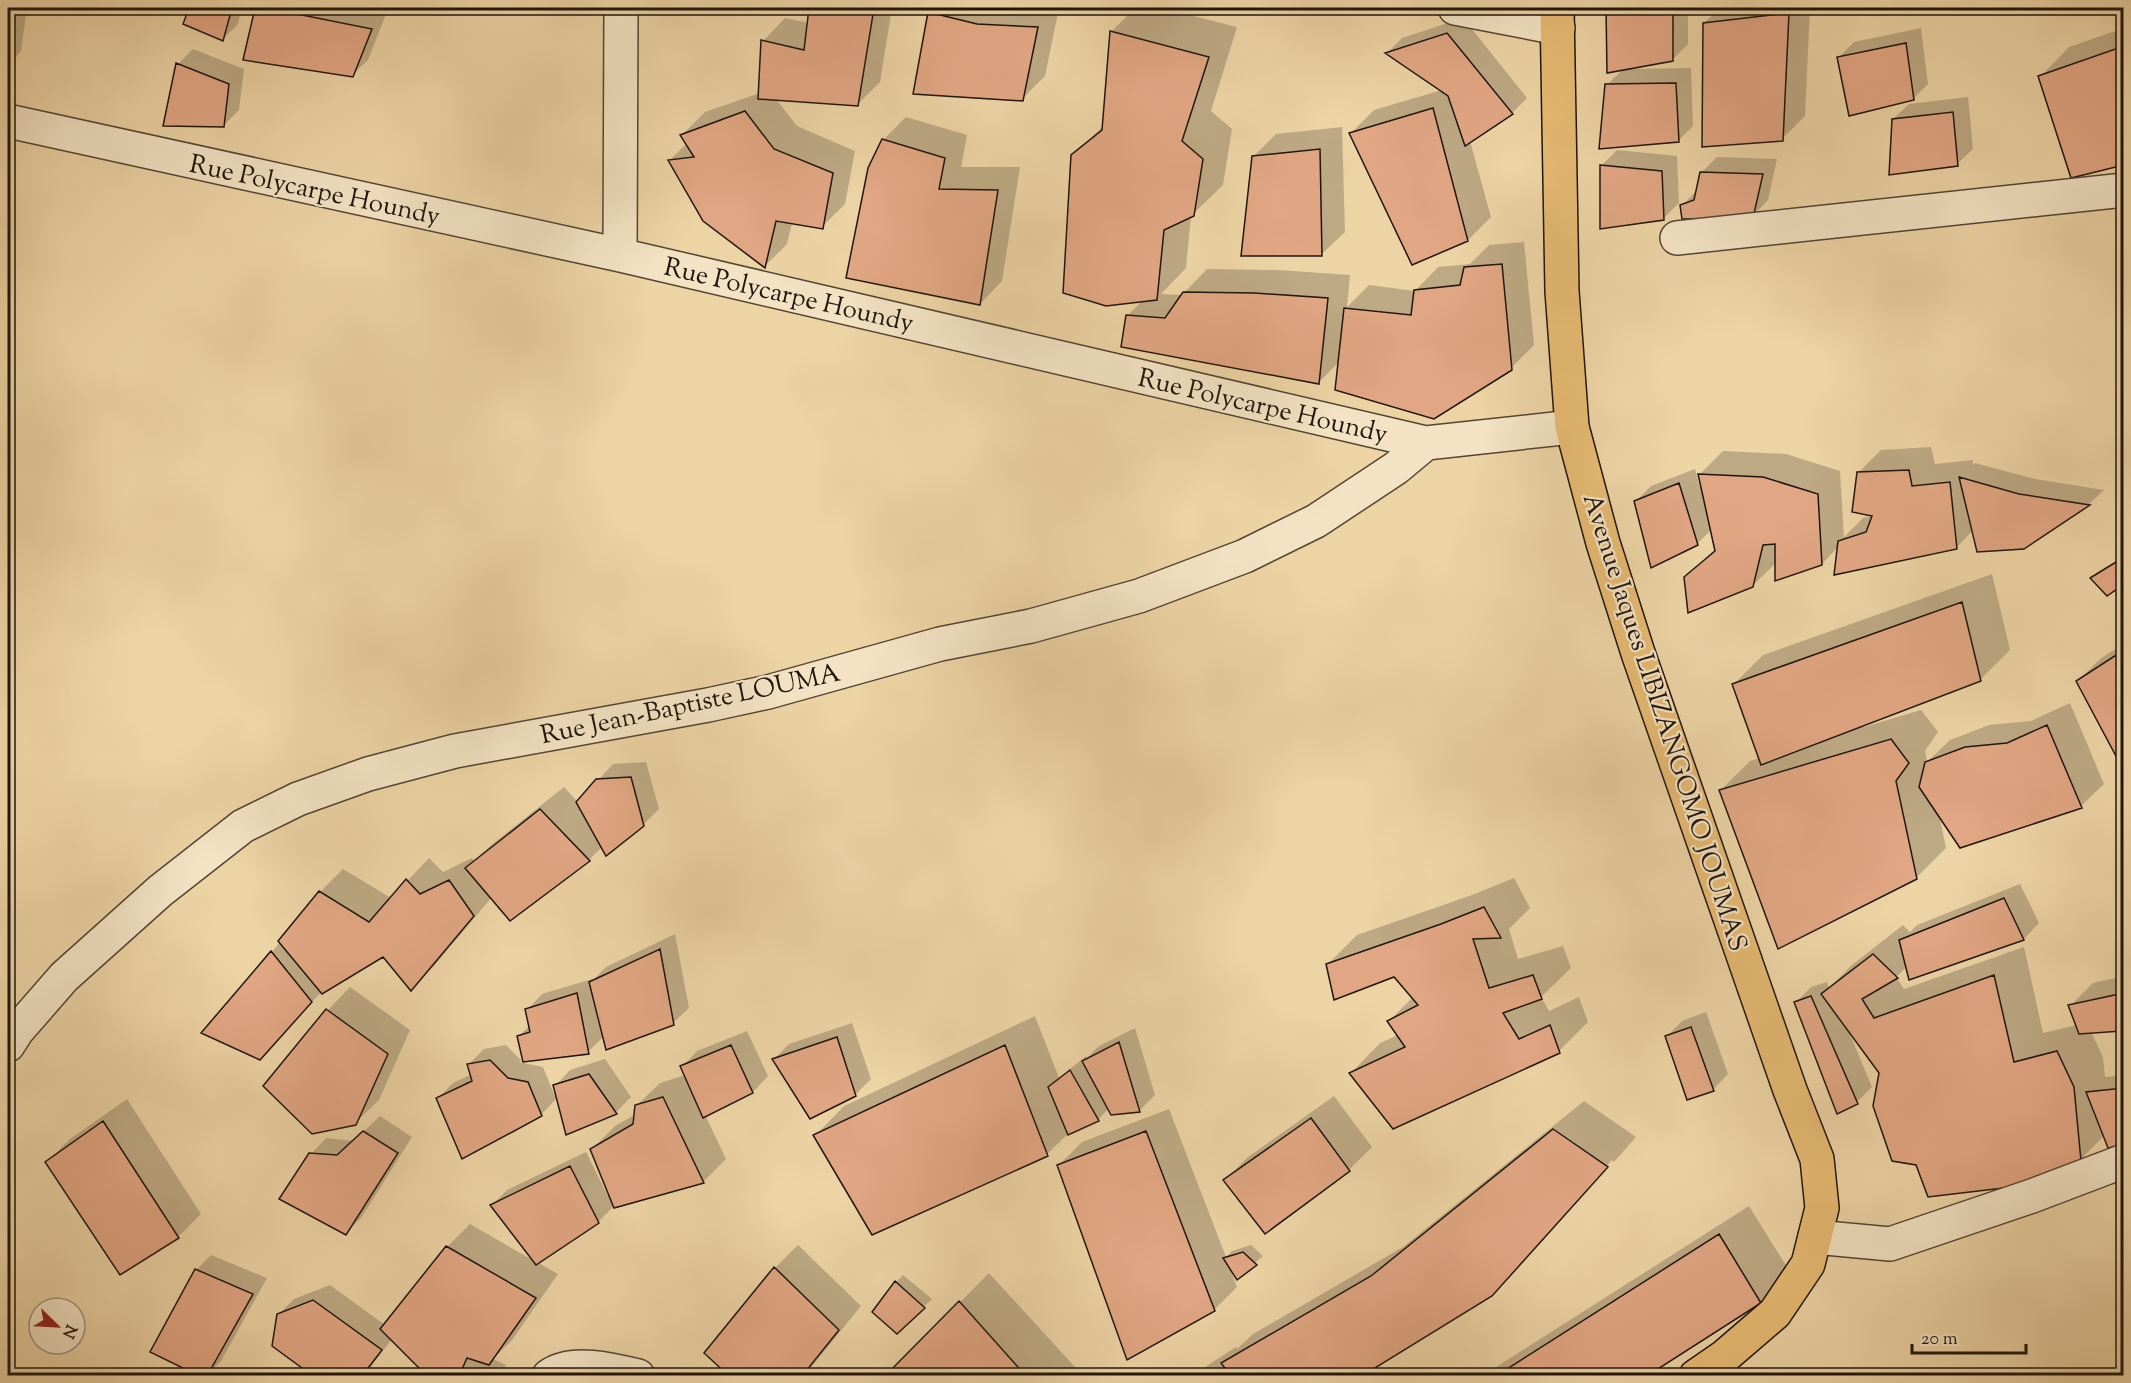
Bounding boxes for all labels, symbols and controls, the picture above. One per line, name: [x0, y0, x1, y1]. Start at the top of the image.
street label: Rue Polycarpe Houndy: [186, 147, 443, 236]
street label: Rue Polycarpe Houndy: [660, 250, 917, 343]
street label: Rue Polycarpe Houndy: [1134, 361, 1391, 454]
street label: Avenue Jaques LIBIZANGOMO JOUMAS: [1572, 489, 1755, 957]
street label: Rue Jean-Baptiste LOUMA: [537, 656, 844, 755]
north arrow: [27, 1296, 87, 1356]
scale bar: [1912, 1317, 2026, 1355]
text: N: [55, 1321, 82, 1342]
text: 20 m: [1921, 1327, 1958, 1353]

